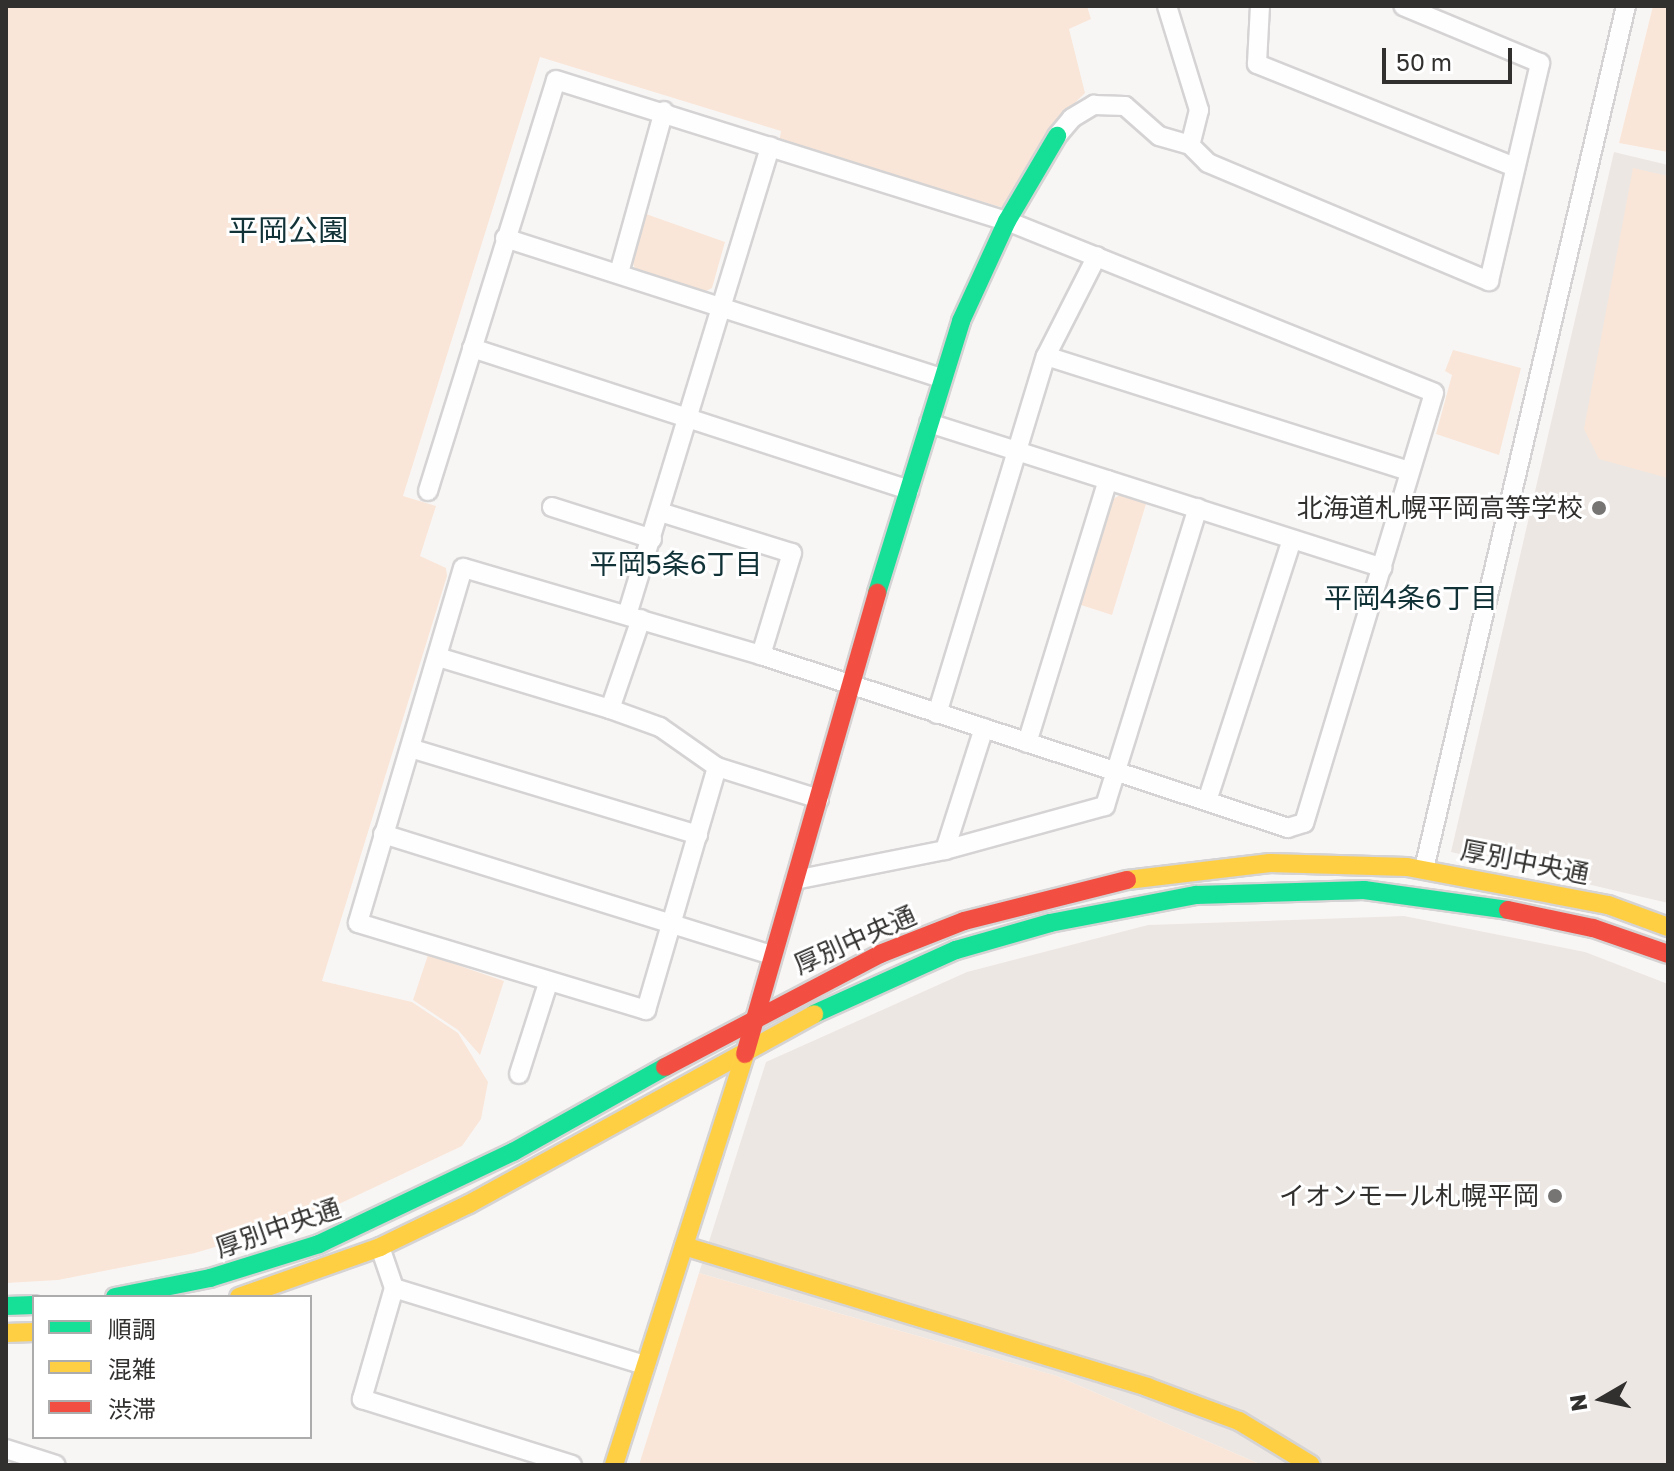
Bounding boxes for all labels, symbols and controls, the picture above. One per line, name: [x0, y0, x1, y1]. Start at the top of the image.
scale bar: [1386, 32, 1516, 82]
text: 50 m: [1396, 47, 1452, 76]
district label: 平岡公園: [228, 212, 348, 248]
place label: 北海道札幌平岡高等学校: [1297, 492, 1583, 524]
marker: 北海道札幌平岡高等学校: [1590, 499, 1608, 517]
district label: 平岡5条6丁目: [589, 547, 763, 581]
district label: 平岡4条6丁目: [1324, 581, 1498, 615]
street label: 厚別中央通: [1458, 834, 1592, 890]
street label: 厚別中央通: [789, 899, 921, 981]
place label: イオンモール札幌平岡: [1279, 1180, 1539, 1212]
marker: イオンモール札幌平岡: [1546, 1187, 1564, 1205]
street label: 厚別中央通: [211, 1192, 345, 1264]
legend: [32, 1295, 312, 1439]
text: 順調: [108, 1314, 156, 1343]
text: 混雑: [108, 1354, 156, 1383]
north arrow: [1562, 1359, 1642, 1439]
text: N: [1563, 1392, 1592, 1413]
text: 渋滞: [108, 1394, 156, 1423]

